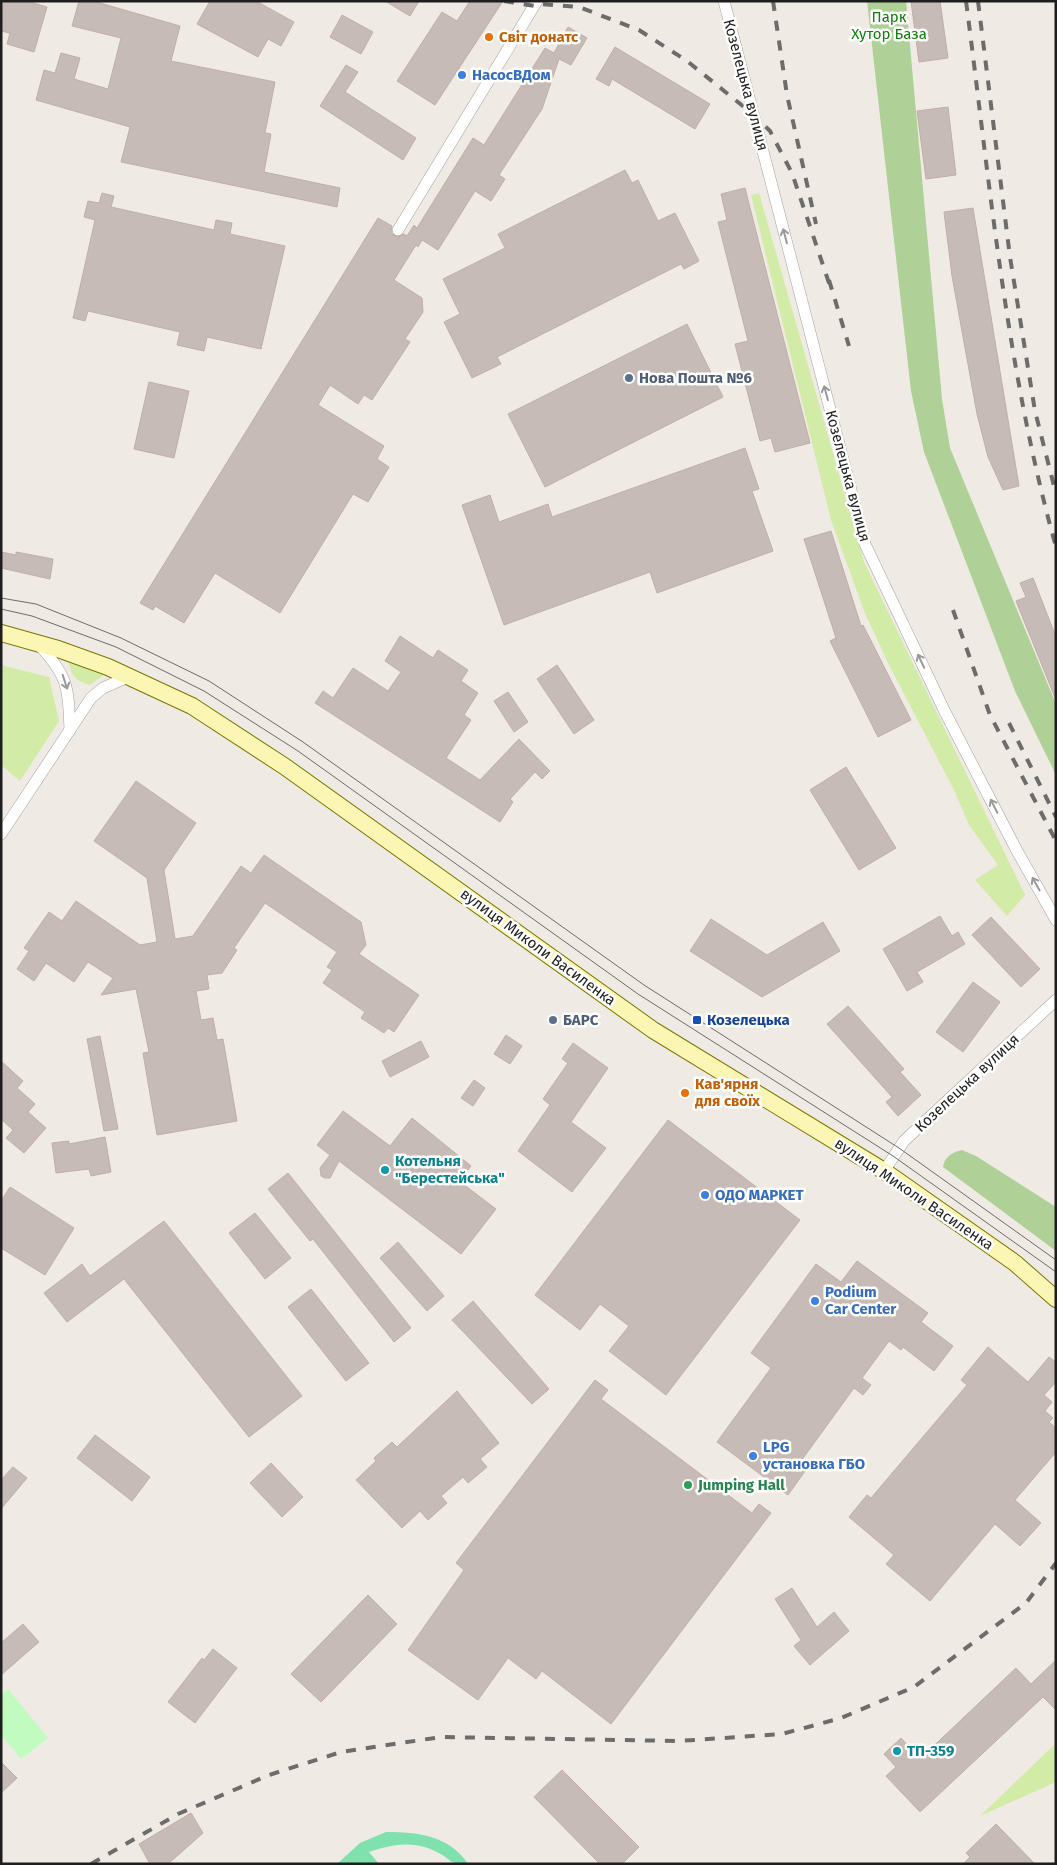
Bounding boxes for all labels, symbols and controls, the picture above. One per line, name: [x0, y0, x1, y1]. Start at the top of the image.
park label: Парк Хутор База: [851, 8, 927, 43]
street label: Козелецька вулиця: [720, 17, 772, 153]
place label: Світ донатс: [499, 28, 579, 46]
marker: Світ донатс: [483, 31, 495, 43]
place label: НасосВДом: [472, 66, 551, 84]
marker: НасосВДом: [456, 69, 468, 81]
one-way arrow: [780, 229, 789, 245]
place label: Нова Пошта №6: [639, 369, 752, 387]
marker: Нова Пошта №6: [623, 372, 635, 384]
one-way arrow: [821, 386, 830, 402]
street label: Козелецька вулиця: [822, 408, 874, 544]
one-way arrow: [915, 654, 925, 669]
one-way arrow: [61, 674, 70, 689]
one-way arrow: [989, 799, 998, 814]
one-way arrow: [1031, 878, 1041, 892]
street label: вулиця Миколи Василенка: [457, 885, 619, 1009]
place label: БАРС: [563, 1011, 599, 1029]
place label: Козелецька: [707, 1011, 790, 1029]
marker: БАРС: [547, 1014, 559, 1026]
marker: Козелецька: [691, 1014, 703, 1026]
street label: Козелецька вулиця: [911, 1030, 1023, 1136]
place label: Кав'ярня для своїх: [695, 1075, 760, 1110]
marker: Кав'ярня для своїх: [679, 1087, 691, 1099]
street label: вулиця Миколи Василенка: [831, 1134, 997, 1254]
place label: Котельня "Берестейська": [395, 1152, 505, 1187]
marker: Котельня "Берестейська": [379, 1164, 391, 1176]
place label: ОДО МАРКЕТ: [715, 1186, 804, 1204]
marker: ОДО МАРКЕТ: [699, 1189, 711, 1201]
place label: Podium Car Center: [825, 1283, 897, 1318]
marker: Podium Car Center: [809, 1295, 821, 1307]
place label: LPG установка ГБО: [762, 1438, 865, 1473]
marker: LPG установка ГБО: [747, 1450, 759, 1462]
place label: Jumping Hall: [697, 1476, 785, 1494]
marker: Jumping Hall: [682, 1479, 694, 1491]
place label: ТП-359: [907, 1742, 954, 1760]
marker: ТП-359: [891, 1745, 903, 1757]

